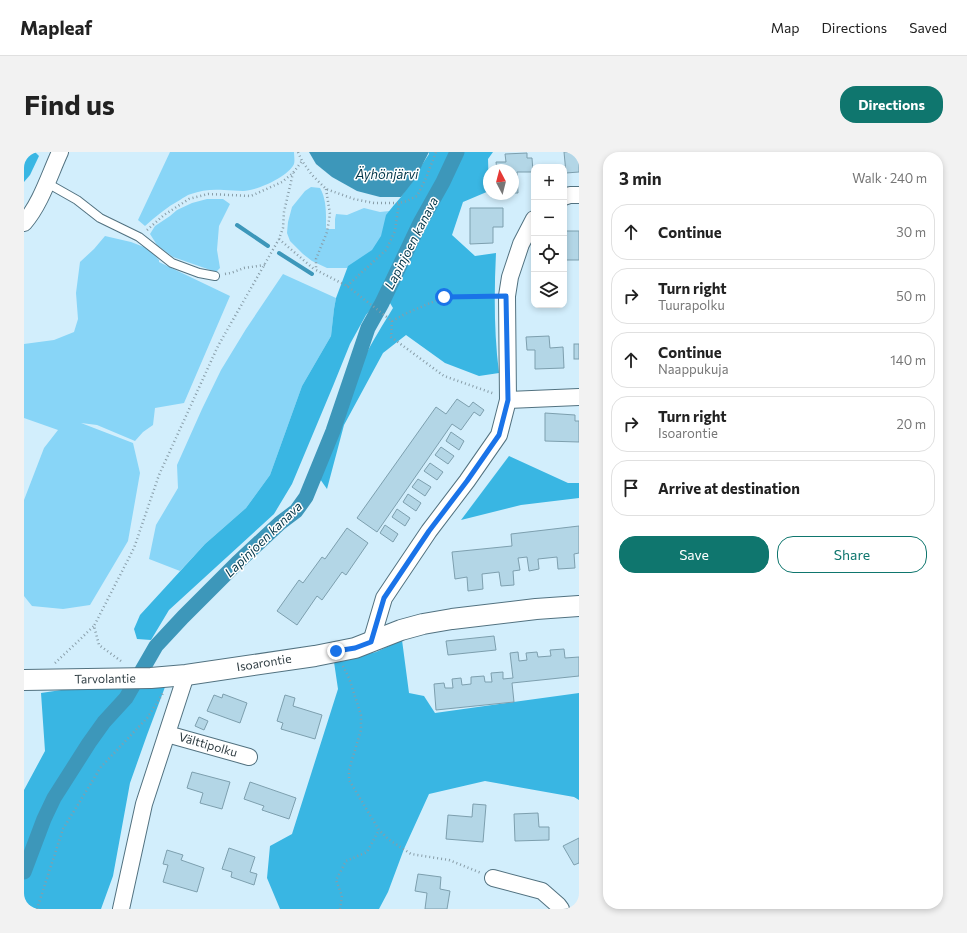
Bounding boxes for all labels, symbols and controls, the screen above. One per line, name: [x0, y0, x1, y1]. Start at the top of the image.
text: Mapleaf: [20, 16, 92, 39]
text: Map: [771, 19, 800, 36]
text: Directions: [822, 19, 887, 36]
text: Saved: [909, 19, 947, 36]
button: Directions: [840, 86, 943, 123]
text: Find us: [24, 87, 115, 121]
north arrow: [483, 164, 519, 200]
map controls: [531, 164, 567, 308]
button: +: [531, 164, 567, 200]
water label: Äyhönjärvi: [355, 166, 419, 182]
text: 3 min: [619, 168, 662, 189]
text: Walk · 240 m: [852, 170, 927, 186]
water label: Lapinjoen kanava: [381, 194, 441, 292]
button: −: [531, 200, 567, 236]
icon: ahead: [620, 221, 642, 243]
text: Continue: [658, 223, 722, 241]
text: 30 m: [896, 224, 926, 240]
button: locate: [531, 236, 567, 272]
button: layers: [531, 272, 567, 308]
text: Turn right: [658, 279, 727, 297]
icon: right: [620, 285, 642, 307]
route start: [435, 288, 453, 306]
text: 50 m: [896, 288, 926, 304]
text: Tuurapolku: [658, 297, 725, 313]
text: Continue: [658, 343, 722, 361]
icon: ahead: [620, 349, 642, 371]
text: 140 m: [890, 352, 926, 368]
text: Naappukuja: [658, 361, 728, 377]
text: Turn right: [658, 407, 727, 425]
icon: right: [620, 413, 642, 435]
text: 20 m: [897, 416, 926, 432]
text: Isoarontie: [658, 425, 718, 441]
icon: arrive: [620, 477, 642, 499]
text: Arrive at destination: [658, 479, 800, 497]
water label: Lapinjoen kanava: [221, 498, 305, 580]
button: Save: [619, 536, 769, 573]
button: Share: [777, 536, 927, 573]
route end: [327, 642, 345, 660]
street label: Isoarontie: [235, 651, 292, 673]
street label: Tarvolantie: [74, 670, 136, 686]
street label: Välttipolku: [177, 729, 239, 759]

